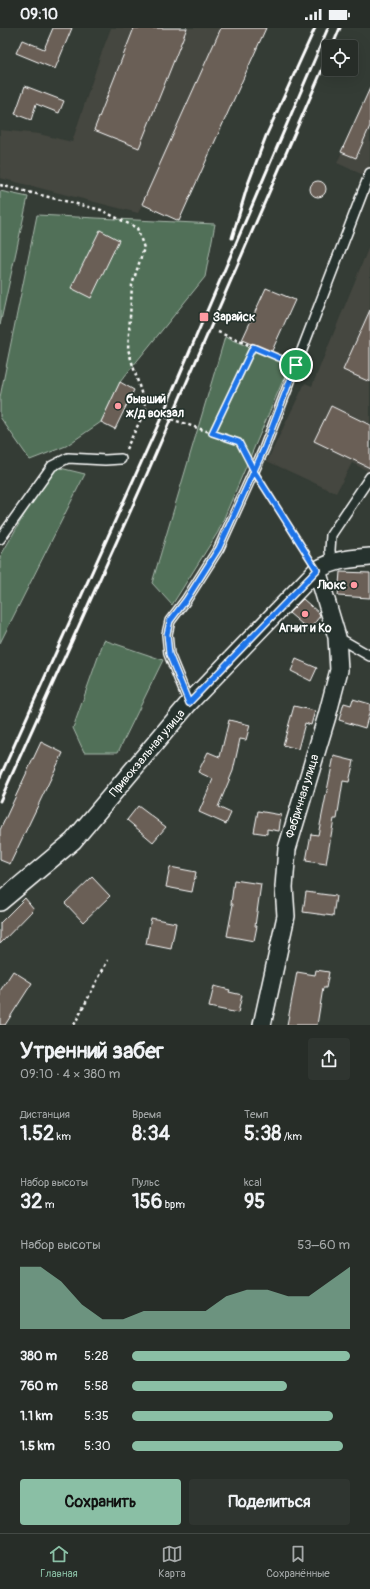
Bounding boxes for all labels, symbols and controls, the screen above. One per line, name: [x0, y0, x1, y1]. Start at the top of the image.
text: 09:10: [20, 5, 58, 24]
map controls: [322, 40, 358, 76]
button: locate: [322, 40, 358, 76]
place label: Зарайск: [213, 310, 256, 325]
marker: Зарайск: [198, 311, 210, 323]
pin: [279, 348, 313, 382]
icon: arrive: [285, 354, 307, 376]
place label: бывший ж/д вокзал: [125, 392, 184, 421]
marker: бывший ж/д вокзал: [113, 401, 123, 411]
place label: Люкс: [316, 578, 346, 593]
marker: Люкс: [349, 580, 359, 590]
marker: Агнит и Ко: [300, 609, 310, 619]
place label: Агнит и Ко: [278, 621, 332, 636]
street label: Привокзальная улица: [106, 706, 189, 800]
street label: Фабричная улица: [283, 752, 322, 840]
text: Утренний забег: [20, 1037, 164, 1065]
button: share: [308, 1038, 350, 1080]
text: 09:10 · 4 × 380 m: [20, 1066, 120, 1082]
text: Дистанция: [20, 1108, 70, 1121]
text: Время: [132, 1108, 161, 1121]
text: Темп: [244, 1108, 268, 1121]
text: 1.52: [20, 1121, 54, 1146]
text: 8:34: [132, 1121, 170, 1146]
text: 5:38: [244, 1121, 281, 1146]
text: km: [54, 1130, 71, 1143]
text: /km: [281, 1130, 302, 1143]
text: Набор высоты: [20, 1176, 88, 1189]
text: Пульс: [132, 1176, 160, 1189]
text: kcal: [244, 1176, 262, 1189]
text: 32: [20, 1189, 42, 1214]
text: 156: [132, 1189, 162, 1214]
text: 95: [244, 1189, 265, 1214]
text: m: [42, 1198, 55, 1211]
text: bpm: [162, 1198, 185, 1211]
text: Набор высоты: [20, 1237, 101, 1253]
text: 53–60 m: [297, 1237, 350, 1253]
text: 380 m: [20, 1348, 57, 1364]
text: 5:28: [84, 1348, 108, 1364]
text: 760 m: [20, 1378, 58, 1394]
text: 5:58: [84, 1378, 108, 1394]
text: 1.1 km: [20, 1408, 53, 1424]
text: 5:35: [84, 1408, 109, 1424]
text: 1.5 km: [20, 1438, 55, 1454]
text: 5:30: [84, 1438, 111, 1454]
button: Сохранить: [20, 1479, 181, 1525]
button: Поделиться: [189, 1479, 350, 1525]
tab: Главная: [40, 1543, 78, 1580]
tab: Карта: [158, 1543, 186, 1580]
tab: Сохранённые: [266, 1543, 330, 1580]

